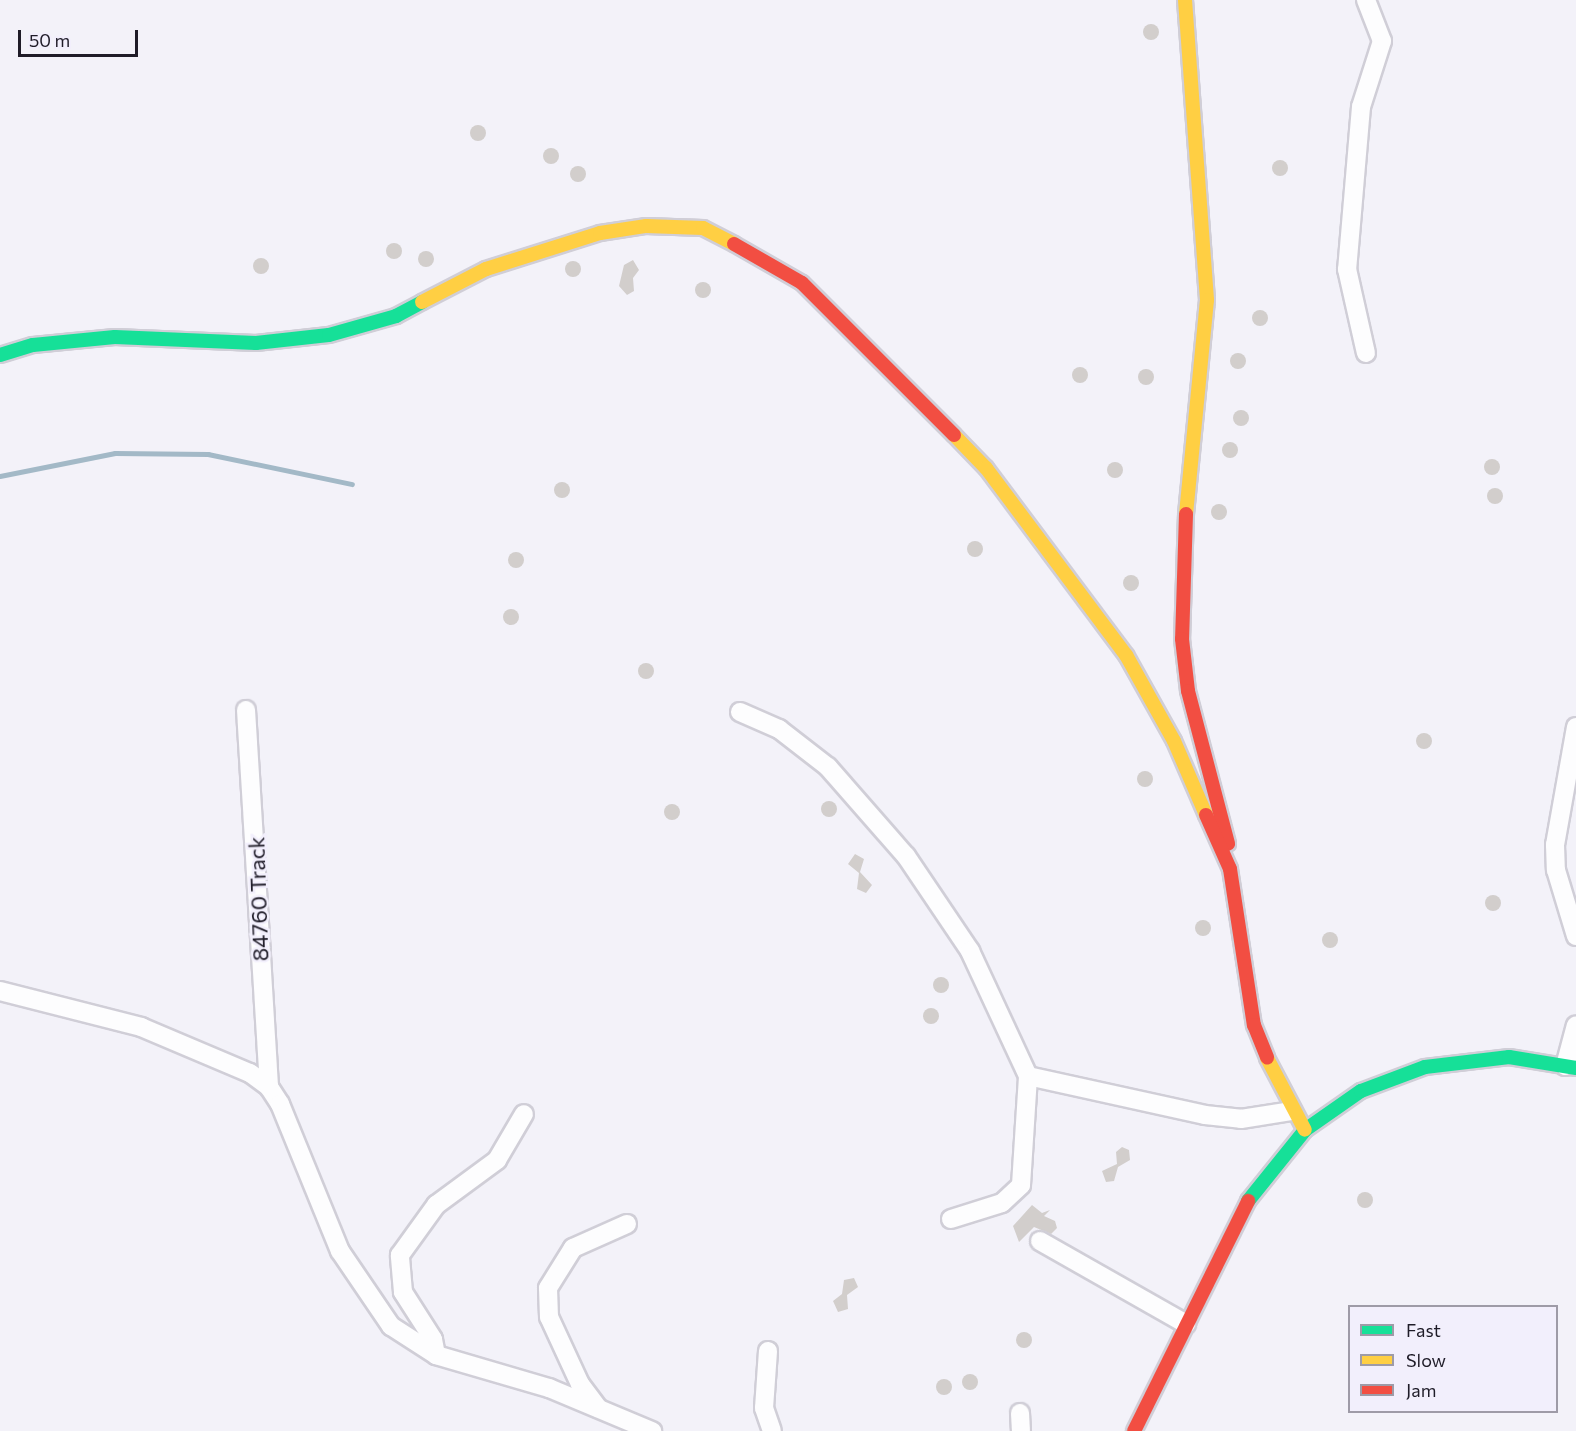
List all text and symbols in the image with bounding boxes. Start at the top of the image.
scale bar [21,18,141,56]
text: 50 m [29,29,70,51]
street label: 84760 Track [243,836,273,962]
legend [1348,1305,1558,1413]
text: Fast [1406,1319,1441,1341]
text: Slow [1406,1349,1446,1371]
text: Jam [1406,1379,1436,1401]

